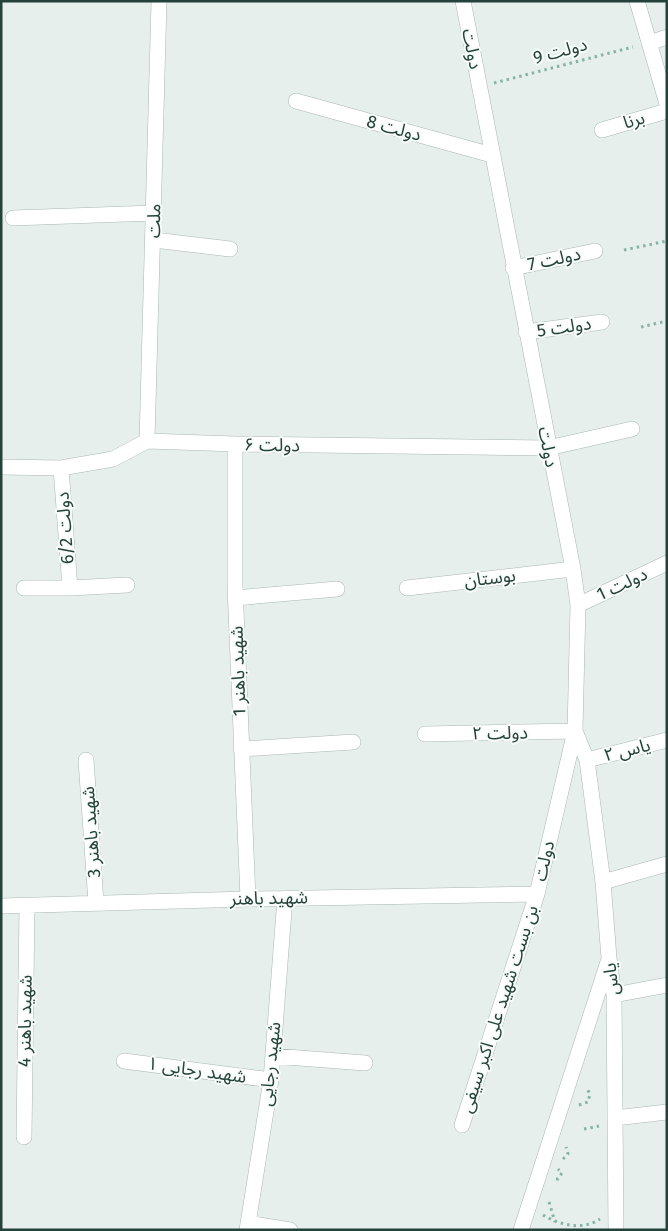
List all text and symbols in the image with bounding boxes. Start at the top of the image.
street label: دولت [457,27,487,71]
street label: دولت 9 [530,33,590,69]
street label: برنا [621,106,647,134]
street label: دولت 8 [364,110,424,146]
street label: ملت [143,204,165,238]
street label: دولت 7 [525,243,583,275]
street label: دولت 5 [535,312,593,342]
street label: دولت [533,425,563,469]
street label: دولت ۶ [244,434,300,456]
street label: دولت 6/2 [51,491,79,565]
street label: دولت 1 [593,563,651,605]
street label: بوستان [463,564,517,592]
street label: شهید باهنر 1 [225,625,251,717]
street label: دولت ۲ [472,722,528,744]
street label: یاس ۲ [601,734,653,766]
street label: شهید باهنر 3 [77,785,105,879]
street label: دولت [529,839,559,883]
street label: شهید باهنر [229,886,308,910]
street label: بن بست شهید علی اکبر سیفی [455,902,543,1116]
street label: یاس [598,962,624,996]
street label: شهید باهنر 4 [13,975,37,1067]
street label: شهید رجایی [255,1021,285,1107]
street label: شهید رجایی ۱ [146,1052,248,1088]

